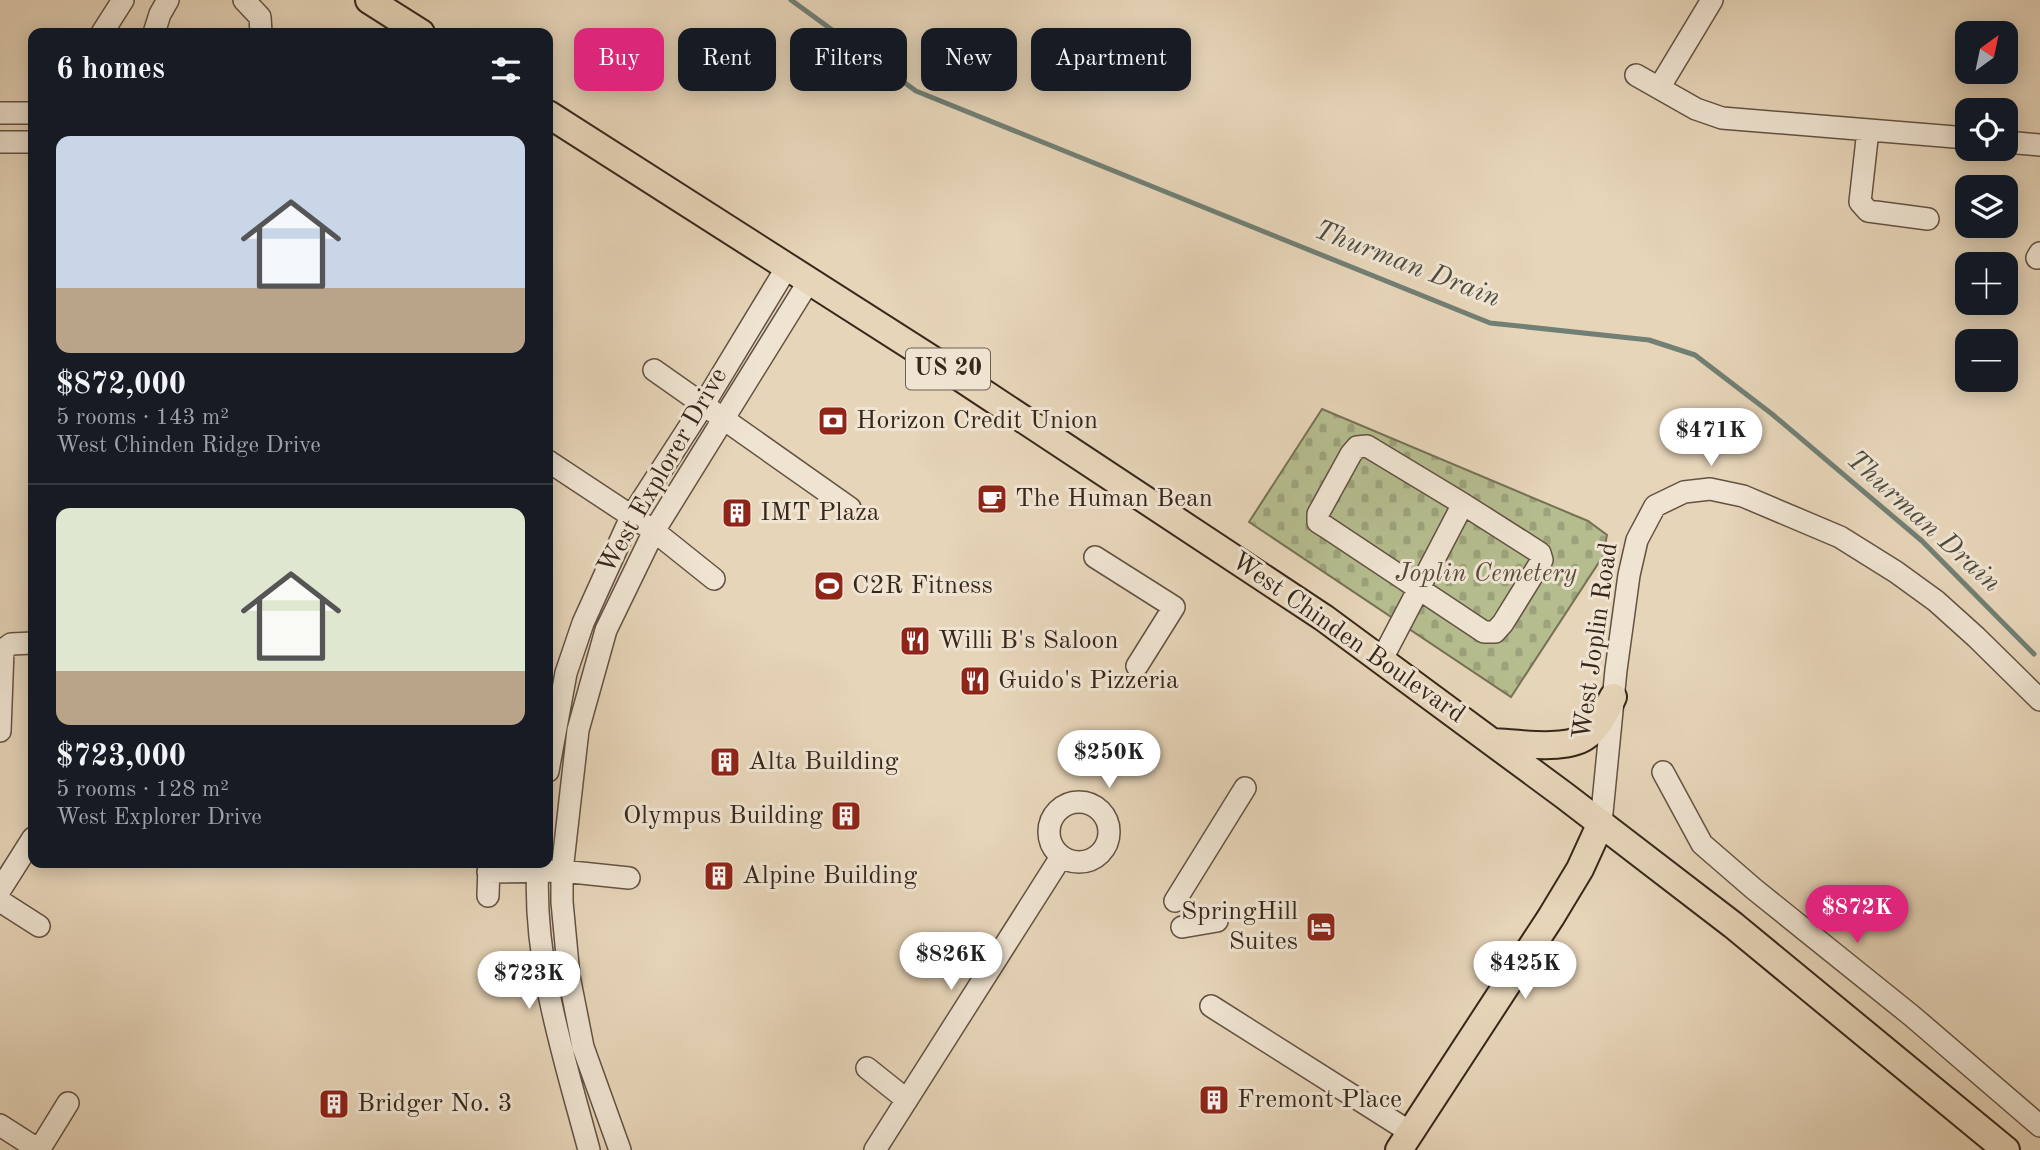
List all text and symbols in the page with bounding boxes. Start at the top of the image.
north arrow [1955,21,2018,84]
map controls [1955,21,2018,392]
chip: Buy [574,28,664,91]
chip: Rent [678,28,776,91]
chip: Filters [790,28,907,91]
chip: New [921,28,1017,91]
chip: Apartment [1031,28,1191,91]
icon: filters [487,51,525,89]
text: 6 homes [56,55,165,85]
button: locate [1955,98,2018,161]
button: layers [1955,175,2018,238]
icon: home [228,181,354,307]
water label: Thurman Drain [1310,217,1504,313]
button: + [1955,252,2018,315]
button: − [1955,329,2018,392]
road number: US 20 [906,348,990,390]
street label: West Explorer Drive [594,364,732,578]
text: $872,000 [56,370,186,400]
bank icon: Horizon Credit Union [816,404,850,438]
text: 5 rooms · 143 m² [56,406,229,429]
place label: Horizon Credit Union [856,408,1098,434]
pin: $471K [1662,408,1760,468]
text: $471K [1675,419,1747,442]
text: West Chinden Ridge Drive [56,434,321,457]
water label: Thurman Drain [1841,446,2005,598]
cafe icon: The Human Bean [975,482,1009,516]
place label: The Human Bean [1015,486,1213,512]
building icon: IMT Plaza [720,496,754,530]
place label: IMT Plaza [760,500,880,526]
street label: West Joplin Road [1569,541,1623,741]
street label: West Chinden Boulevard [1227,548,1469,728]
icon: home [228,553,354,679]
park label: Joplin Cemetery [1395,561,1578,587]
sports icon: C2R Fitness [812,569,846,603]
place label: C2R Fitness [852,573,993,599]
restaurant icon: Willi B's Saloon [898,624,932,658]
place label: Willi B's Saloon [938,628,1119,654]
restaurant icon: Guido's Pizzeria [958,664,992,698]
place label: Guido's Pizzeria [998,668,1179,694]
pin: $250K [1060,730,1158,790]
text: $250K [1073,741,1145,764]
text: $723,000 [56,742,186,772]
building icon: Alta Building [708,745,742,779]
place label: Alta Building [748,749,899,775]
text: 5 rooms · 128 m² [56,778,229,801]
building icon: Olympus Building [829,799,863,833]
place label: Olympus Building [623,803,823,829]
text: West Explorer Drive [56,806,262,829]
building icon: Alpine Building [702,859,736,893]
place label: Alpine Building [742,863,917,889]
pin: $872K [1808,886,1906,945]
text: $872K [1821,896,1893,919]
place label: SpringHill Suites [1181,899,1298,955]
hotel icon: SpringHill Suites [1304,910,1338,944]
pin: $826K [902,932,1000,992]
pin: $425K [1476,942,1574,1001]
text: $826K [915,943,987,966]
pin: $723K [480,951,578,1011]
text: $425K [1489,952,1561,975]
text: $723K [493,962,565,985]
building icon: Fremont Place [1197,1083,1231,1117]
building icon: Bridger No. 3 [317,1087,351,1121]
place label: Fremont Place [1237,1087,1402,1113]
place label: Bridger No. 3 [357,1091,513,1117]

